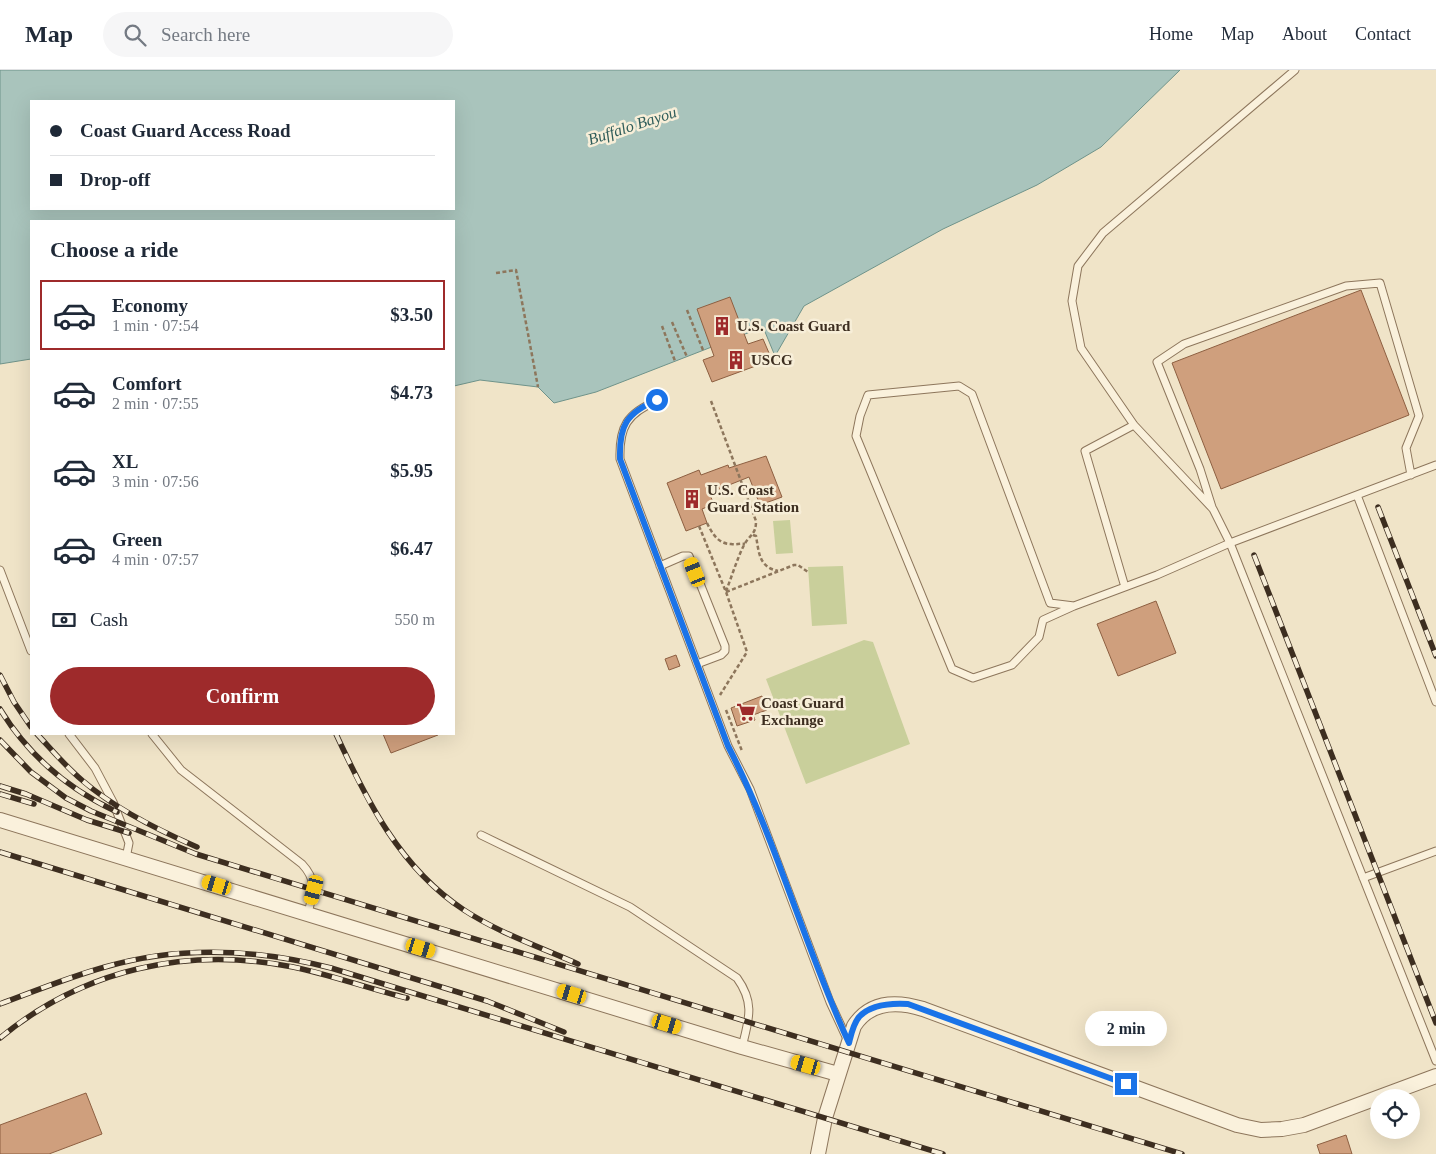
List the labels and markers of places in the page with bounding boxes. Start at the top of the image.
building icon: U.S. Coast Guard [711,315,733,337]
place label: U.S. Coast Guard [737,318,851,334]
building icon: USCG [725,349,747,371]
place label: USCG [751,352,793,368]
place label: U.S. Coast Guard Station [707,482,800,515]
building icon: U.S. Coast Guard Station [681,488,703,510]
place label: Coast Guard Exchange [761,695,845,728]
supermarket icon: Coast Guard Exchange [735,701,757,723]

